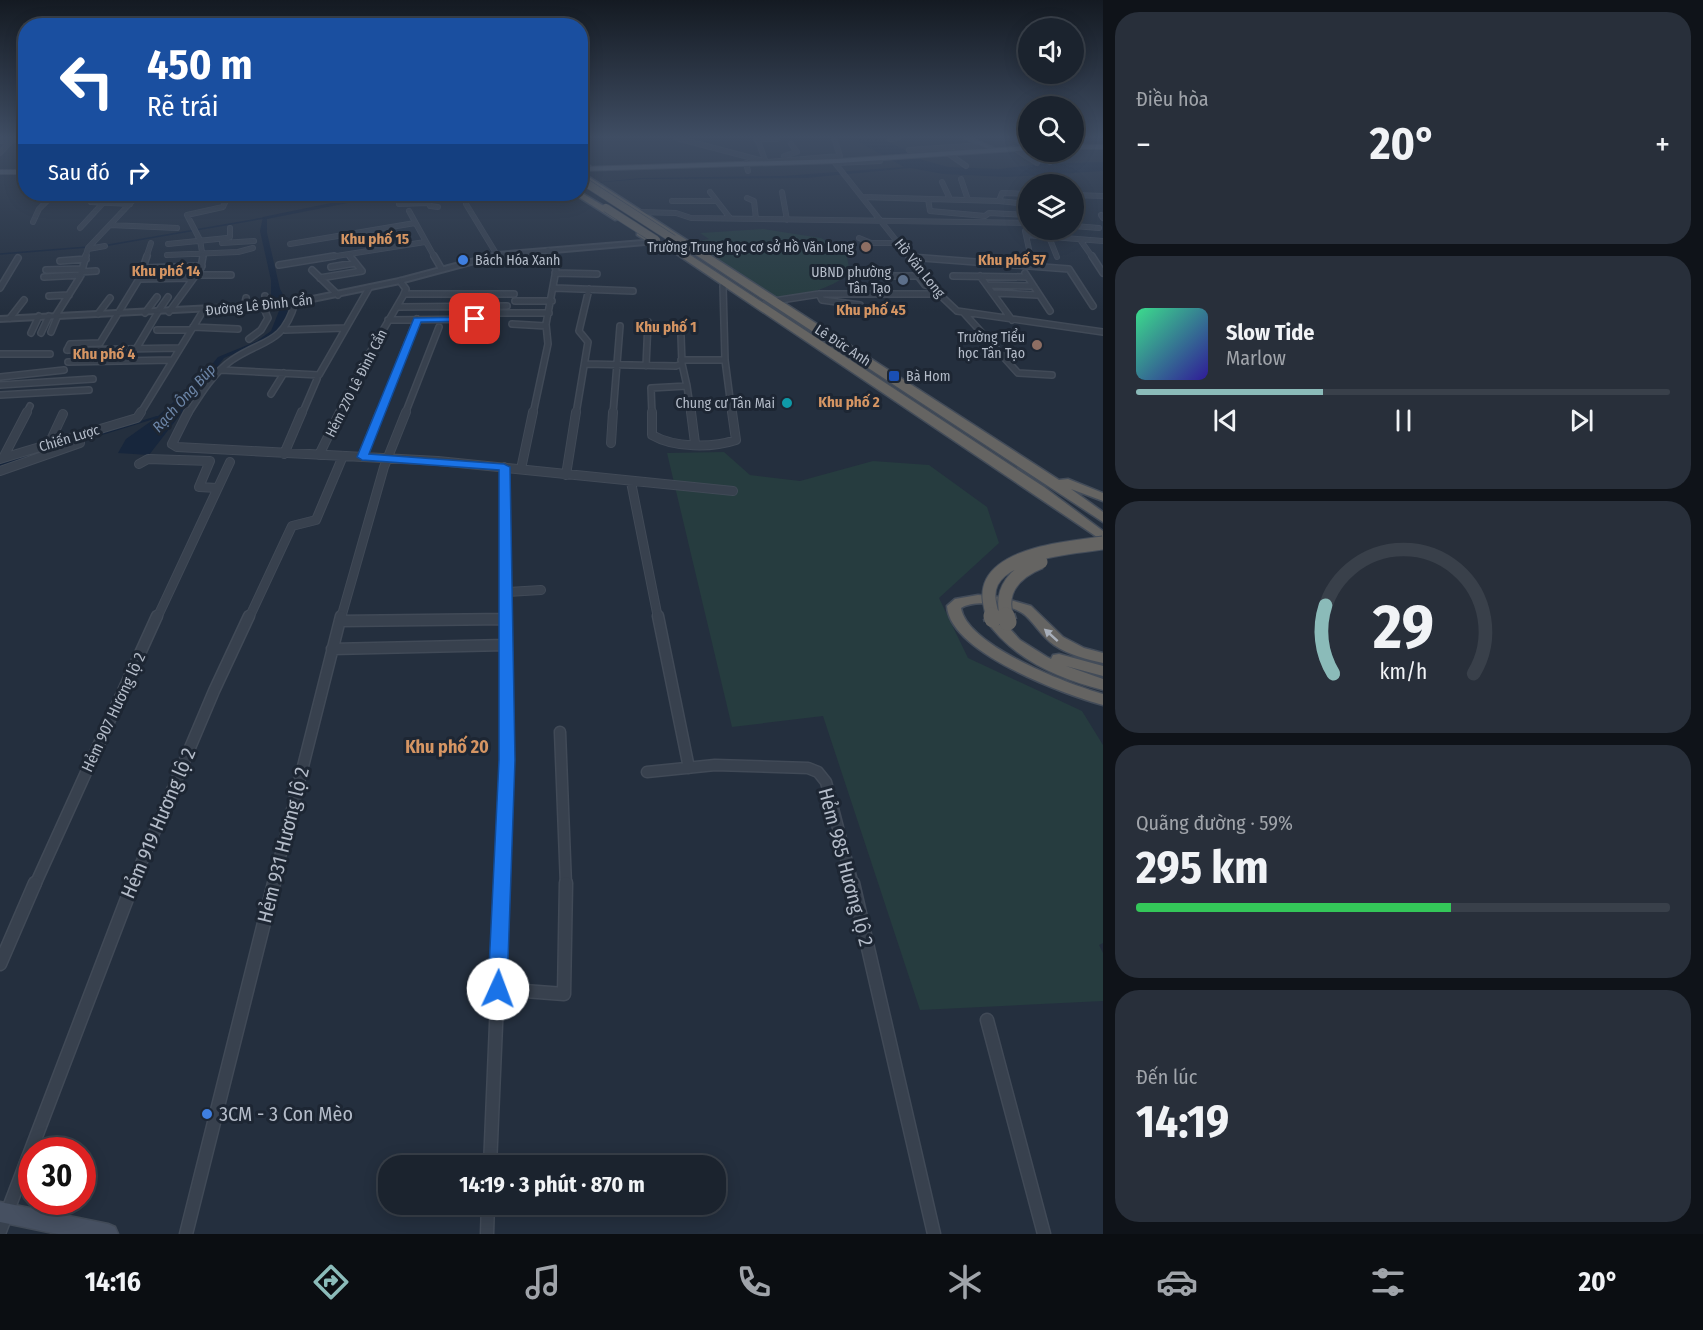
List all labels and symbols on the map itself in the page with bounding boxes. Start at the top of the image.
district label: Khu phố 15 [341,230,409,248]
street label: Hồ Văn Long [891,235,949,301]
place label: Trường Trung học cơ sở Hồ Văn Long [647,238,854,256]
marker: Trường Trung học cơ sở Hồ Văn Long [859,240,873,254]
district label: Khu phố 57 [978,251,1047,269]
place label: Bách Hóa Xanh [475,252,560,269]
marker: Bách Hóa Xanh [456,253,470,267]
district label: Khu phố 14 [132,262,201,280]
place label: UBND phường Tân Tạo [811,264,891,297]
marker: UBND phường Tân Tạo [896,273,910,287]
street label: Đường Lê Đình Cẩn [204,290,314,320]
pin [449,293,500,344]
district label: Khu phố 45 [836,301,906,319]
district label: Khu phố 1 [636,318,696,336]
street label: Lê Đức Anh [812,321,874,370]
street label: Hẻm 270 Lê Đình Cẩn [321,326,391,440]
place label: Trường Tiểu học Tân Tạo [958,328,1025,362]
marker: Trường Tiểu học Tân Tạo [1030,338,1044,352]
district label: Khu phố 4 [73,345,135,363]
water label: Rạch Ông Búp [149,360,219,436]
place label: Bà Hom [906,368,950,385]
marker: Bà Hom [887,369,901,383]
district label: Khu phố 2 [818,393,880,411]
place label: Chung cư Tân Mai [676,395,775,412]
marker: Chung cư Tân Mai [780,396,794,410]
street label: Chiến Lược [37,420,101,456]
one-way arrow [1043,628,1058,642]
street label: Hẻm 907 Hương lộ 2 [77,649,149,775]
district label: Khu phố 20 [405,735,489,758]
street label: Hẻm 919 Hương lộ 2 [115,744,201,902]
street label: Hẻm 931 Hương lộ 2 [252,764,314,925]
street label: Hẻm 985 Hương lộ 2 [813,785,879,949]
position arrow [466,957,530,1021]
place label: 3CM - 3 Con Mèo [219,1102,353,1126]
marker: 3CM - 3 Con Mèo [200,1107,214,1121]
speed limit sign: 30 [18,1137,96,1215]

